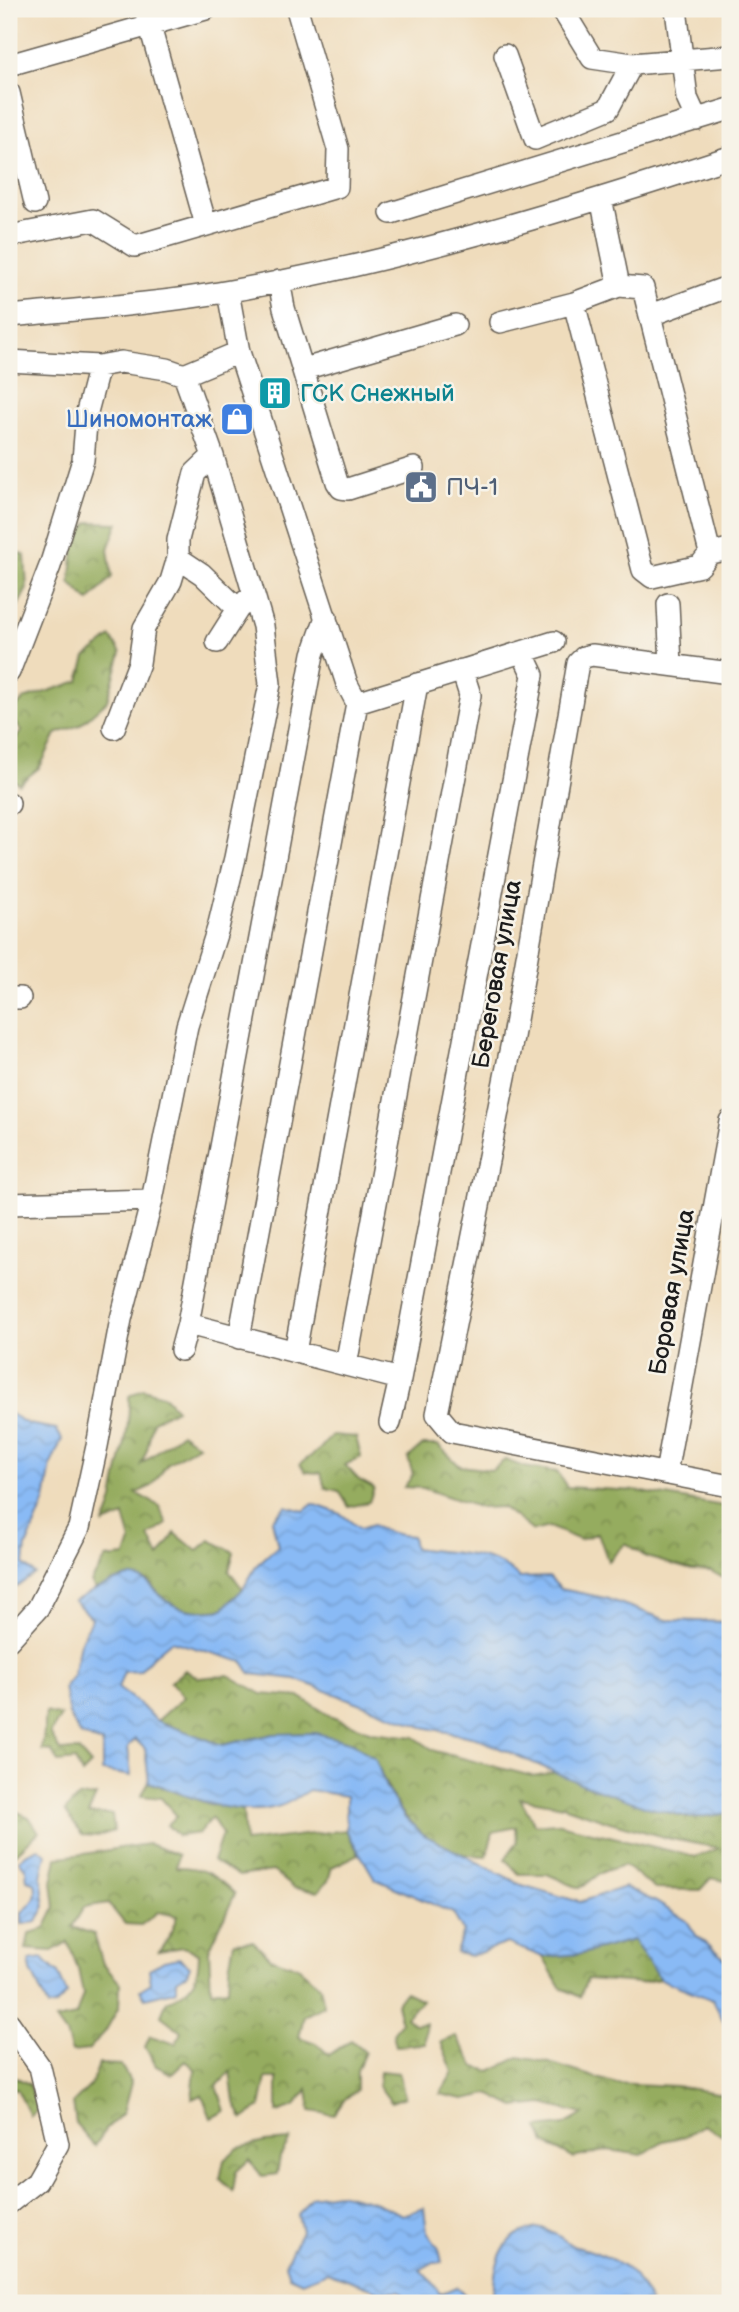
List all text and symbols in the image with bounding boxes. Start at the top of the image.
building icon: ГСК Снежный [256,374,294,412]
place label: ГСК Снежный [300,379,455,408]
shop icon: Шиномонтаж [218,400,256,438]
place label: Шиномонтаж [66,405,212,434]
public building icon: ПЧ-1 [402,468,440,506]
place label: ПЧ-1 [446,473,498,502]
street label: Береговая улица [466,877,528,1071]
street label: Боровая улица [643,1207,701,1377]

